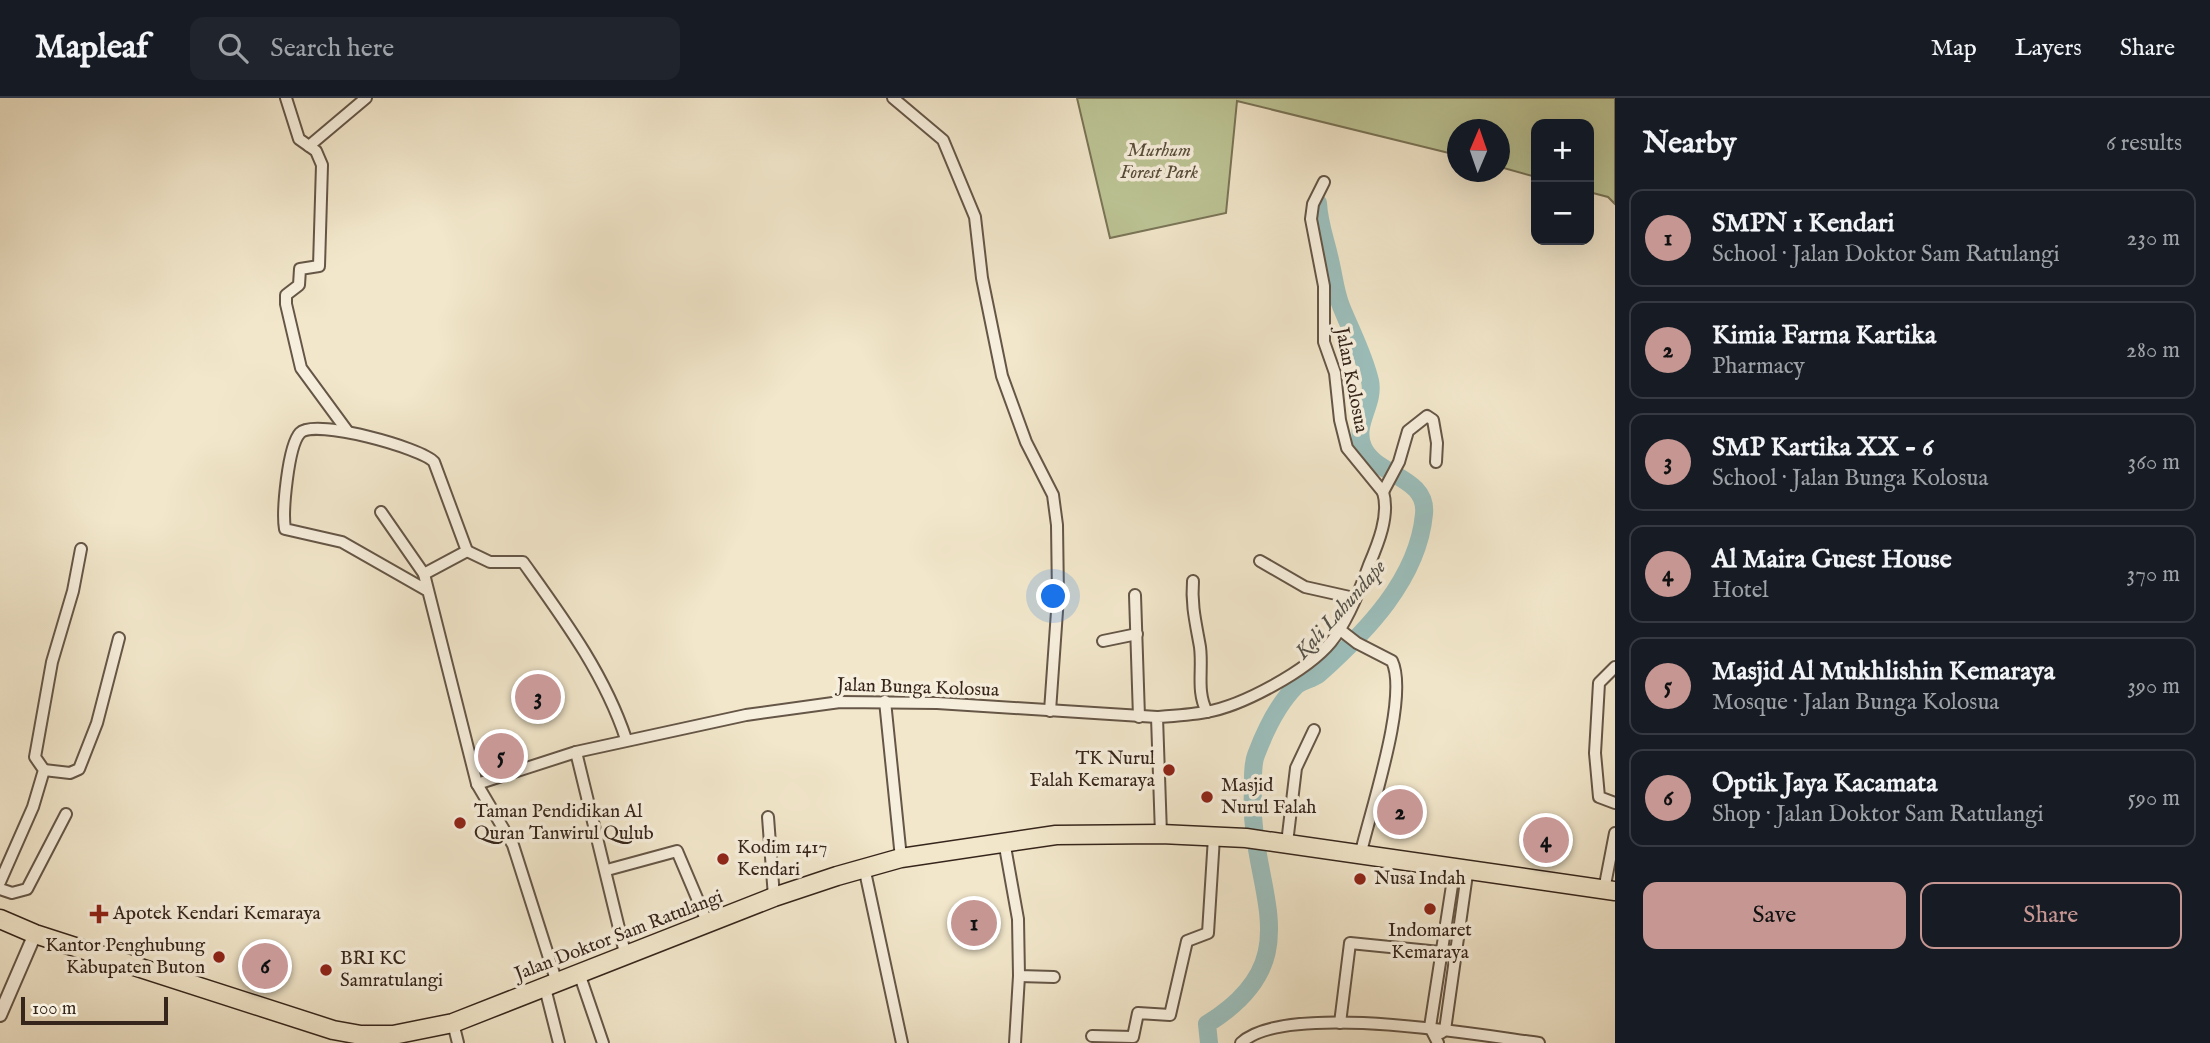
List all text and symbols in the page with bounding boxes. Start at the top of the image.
search box [190,17,680,80]
text: Mapleaf [35,27,148,69]
icon: search [214,29,252,67]
text: Search here [270,32,394,65]
text: Map [1931,33,1977,64]
text: Layers [2015,33,2082,64]
text: Share [2120,33,2175,64]
north arrow [1447,119,1510,182]
map controls [1531,119,1594,245]
button: + [1531,119,1594,182]
text: Nearby [1643,125,1736,163]
text: 6 results [2106,129,2182,158]
park label: Murhum Forest Park [1120,139,1198,185]
button: − [1531,182,1594,245]
text: SMPN 1 Kendari [1712,207,1895,240]
text: 1 [1664,224,1672,253]
text: 230 m [2127,224,2180,253]
text: School · Jalan Doktor Sam Ratulangi [1712,240,2060,269]
text: Kimia Farma Kartika [1712,319,1936,352]
street label: Jalan Kolosua [1329,323,1373,436]
text: 2 [1663,336,1673,365]
text: 280 m [2126,336,2180,365]
text: Pharmacy [1712,352,1805,381]
text: SMP Kartika XX - 6 [1712,431,1933,464]
text: 3 [1664,448,1672,477]
text: 360 m [2128,448,2180,477]
text: School · Jalan Bunga Kolosua [1712,464,1988,493]
text: Al Maira Guest House [1712,543,1952,576]
water label: Kali Lahundape [1289,555,1393,666]
text: 4 [1662,560,1674,589]
text: 370 m [2127,560,2180,589]
text: Hotel [1712,576,1769,605]
your location [1036,579,1070,613]
text: Masjid Al Mukhlishin Kemaraya [1712,655,2055,688]
pin: 3 [515,671,561,723]
text: 5 [1664,672,1672,701]
text: 390 m [2127,672,2180,701]
street label: Jalan Bunga Kolosua [834,673,1000,703]
text: Mosque · Jalan Bunga Kolosua [1712,688,1999,717]
pin: 5 [478,730,524,782]
place label: TK Nurul Falah Kemaraya [1030,747,1156,793]
marker: TK Nurul Falah Kemaraya [1161,762,1177,778]
text: Optik Jaya Kacamata [1712,767,1937,800]
place label: Masjid Nurul Falah [1221,774,1316,820]
text: 6 [1663,784,1673,813]
text: 590 m [2128,784,2180,813]
pin: 2 [1377,786,1423,838]
marker: Masjid Nurul Falah [1199,789,1215,805]
place label: Taman Pendidikan Al Quran Tanwirul Qulub [474,800,654,846]
text: Shop · Jalan Doktor Sam Ratulangi [1712,800,2044,829]
pin: 4 [1523,814,1569,866]
marker: Taman Pendidikan Al Quran Tanwirul Qulub [452,815,468,831]
place label: Kodim 1417 Kendari [737,836,827,882]
marker: Kodim 1417 Kendari [715,851,731,867]
place label: Nusa Indah [1374,867,1466,891]
marker: Nusa Indah [1352,871,1368,887]
button: Save [1643,882,1906,949]
button: Share [1920,882,2182,949]
street label: Jalan Doktor Sam Ratulangi [510,885,727,988]
pin: 1 [951,897,997,949]
marker: Indomaret Kemaraya [1422,901,1438,917]
place label: Apotek Kendari Kemaraya [112,902,322,926]
marker: Apotek Kendari Kemaraya [91,906,107,922]
place label: Indomaret Kemaraya [1388,919,1472,965]
place label: Kantor Penghubung Kabupaten Buton [45,934,206,980]
pin: 6 [242,940,288,992]
place label: BRI KC Samratulangi [340,947,443,993]
marker: Kantor Penghubung Kabupaten Buton [211,949,227,965]
marker: BRI KC Samratulangi [318,962,334,978]
scale bar [21,994,168,1026]
text: 100 m [32,997,76,1021]

